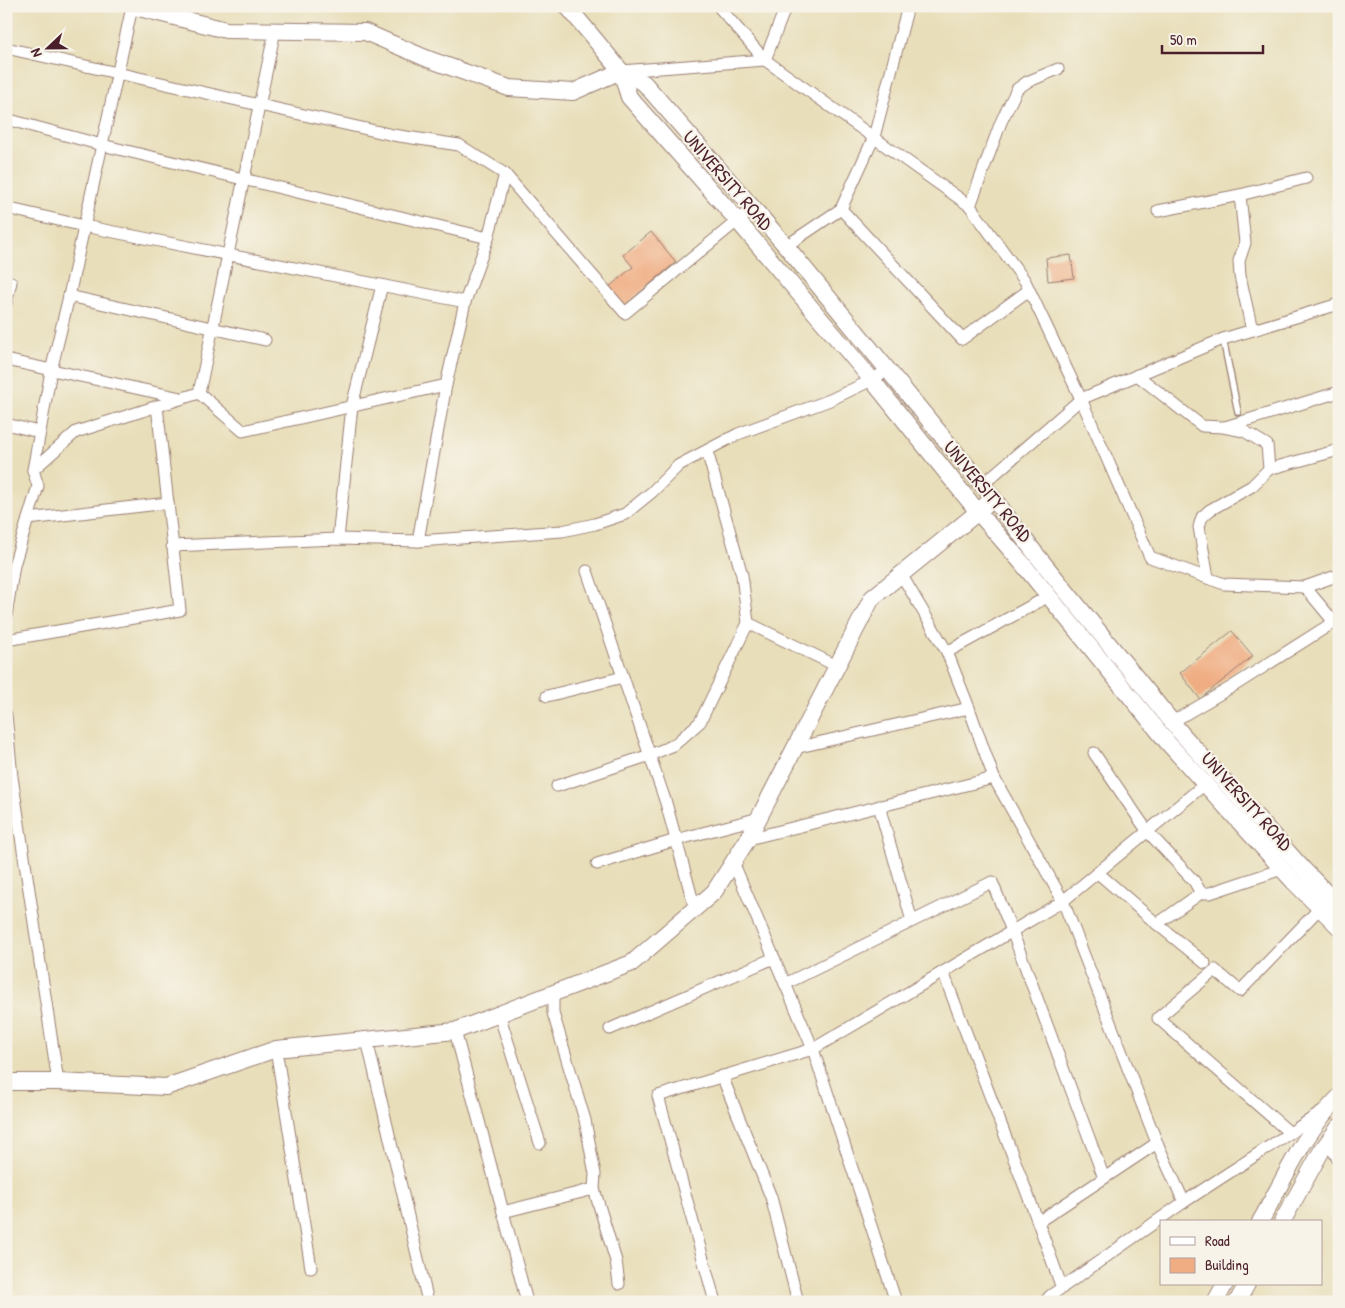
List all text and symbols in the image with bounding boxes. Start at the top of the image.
north arrow [22,22,72,72]
scale bar [1162,22,1264,54]
text: 50 m [1170,29,1197,50]
text: N [25,46,46,60]
street label: UNIVERSITY ROAD [677,124,779,236]
street label: UNIVERSITY ROAD [938,435,1038,547]
street label: UNIVERSITY ROAD [1195,746,1299,856]
legend [1160,1220,1322,1286]
text: Road [1205,1230,1230,1251]
text: Building [1205,1254,1249,1275]

